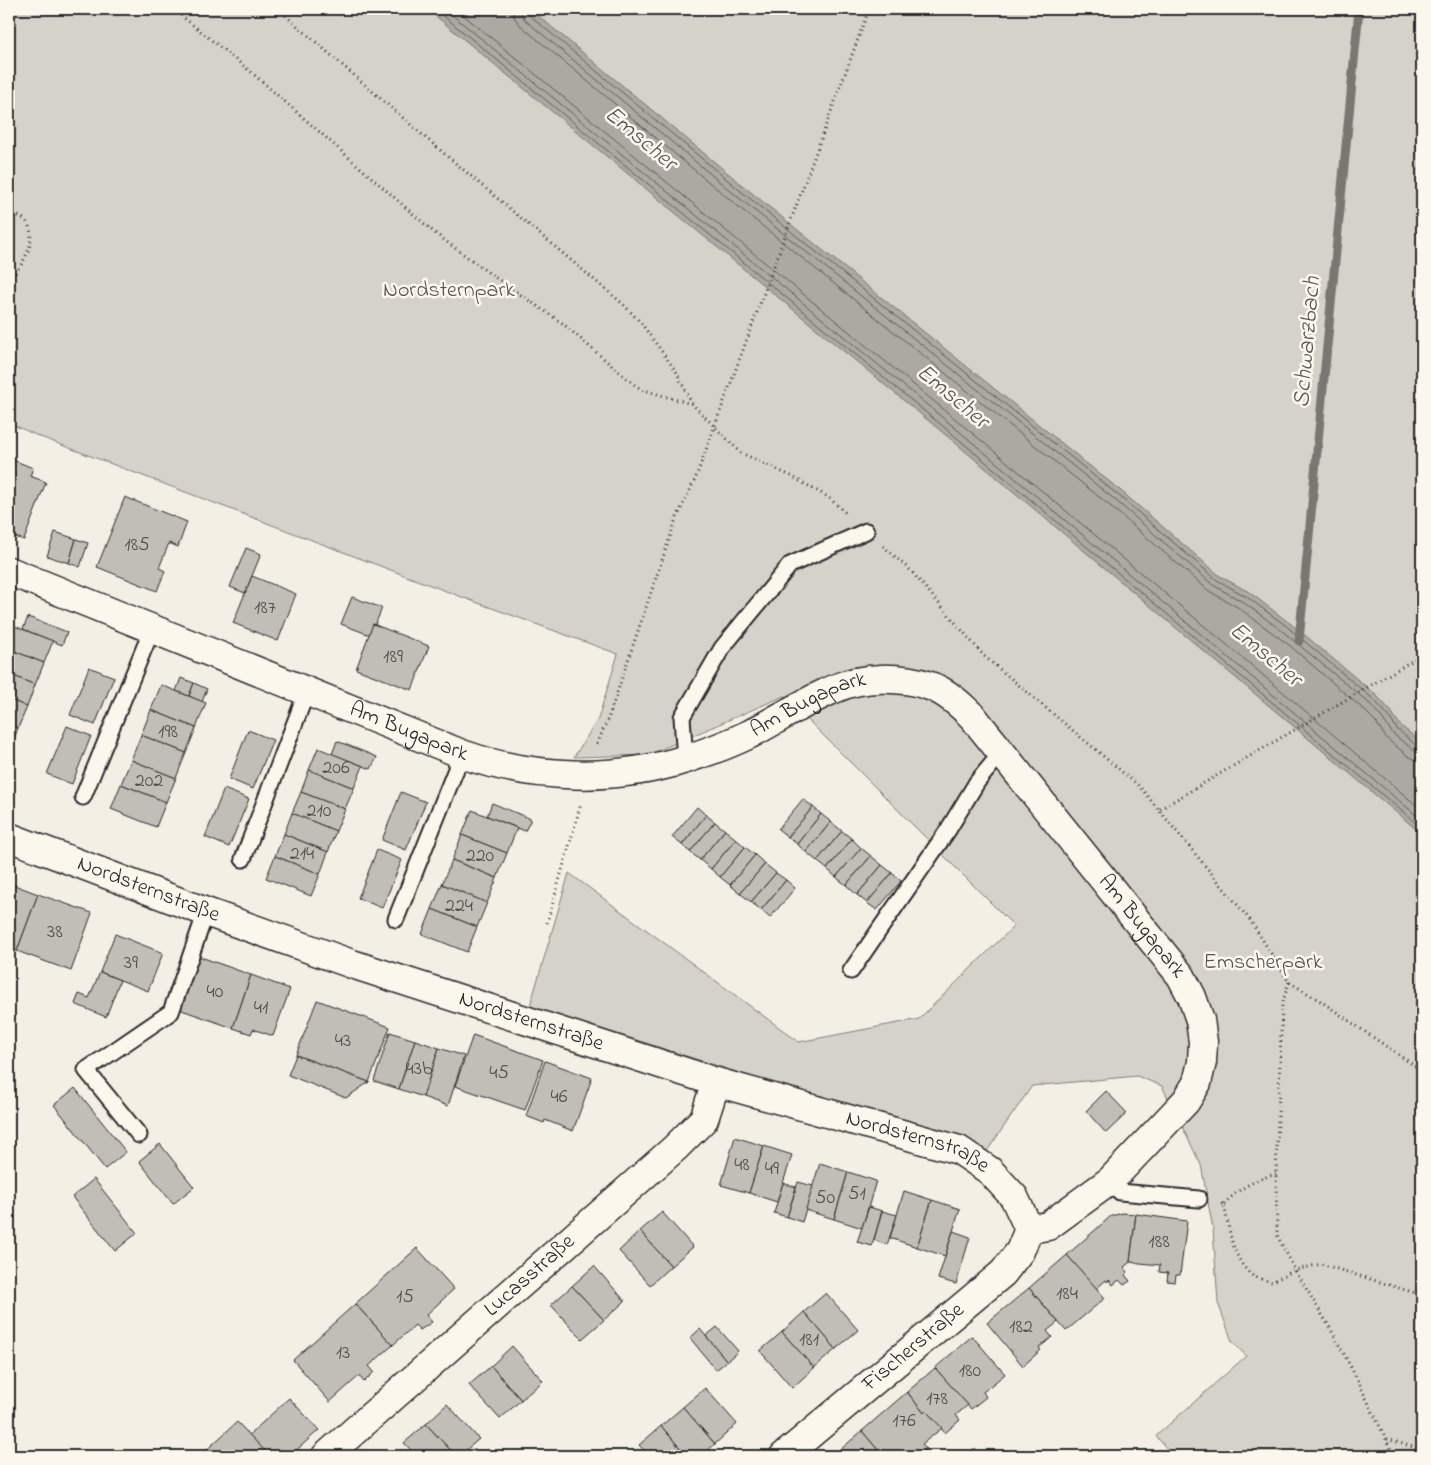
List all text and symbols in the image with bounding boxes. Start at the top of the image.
water label: Emscher [596,98,686,182]
water label: Schwarzbach [1285,274,1331,409]
park label: Nordsternpark [383,275,515,307]
water label: Emscher [908,356,998,440]
house number: 185 [124,531,150,560]
house number: 187 [254,594,276,623]
water label: Emscher [1221,614,1311,698]
house number: 189 [383,643,403,672]
street label: Am Bugapark [745,664,869,747]
street label: Am Bugapark [344,694,473,771]
house number: 198 [158,718,178,747]
house number: 206 [322,754,350,783]
house number: 202 [135,767,163,796]
house number: 210 [307,797,332,826]
house number: 214 [290,840,314,869]
house number: 220 [466,842,495,871]
street label: Nordsternstraße [72,848,224,932]
street label: Am Bugapark [1090,868,1193,986]
house number: 224 [445,892,473,921]
house number: 38 [47,918,63,947]
park label: Emscherpark [1204,947,1323,979]
house number: 39 [124,949,138,978]
house number: 40 [207,978,224,1007]
street label: Nordsternstraße [455,984,608,1060]
house number: 41 [254,994,268,1023]
house number: 43 [335,1027,351,1056]
house number: 43b [405,1055,433,1084]
house number: 45 [489,1059,509,1088]
house number: 46 [550,1083,568,1112]
street label: Nordsternstraße [842,1103,996,1182]
house number: 48 [734,1151,750,1180]
house number: 49 [765,1155,779,1184]
house number: 51 [848,1180,866,1209]
house number: 50 [815,1184,835,1213]
street label: Lucasstraße [477,1227,583,1325]
house number: 188 [1148,1228,1170,1257]
house number: 184 [1056,1280,1078,1309]
house number: 15 [396,1283,414,1312]
street label: Fischerstraße [855,1295,972,1401]
house number: 182 [1009,1313,1033,1342]
house number: 181 [799,1326,819,1355]
house number: 13 [336,1339,350,1368]
house number: 180 [959,1357,982,1386]
house number: 178 [926,1385,948,1414]
house number: 176 [892,1407,916,1436]

